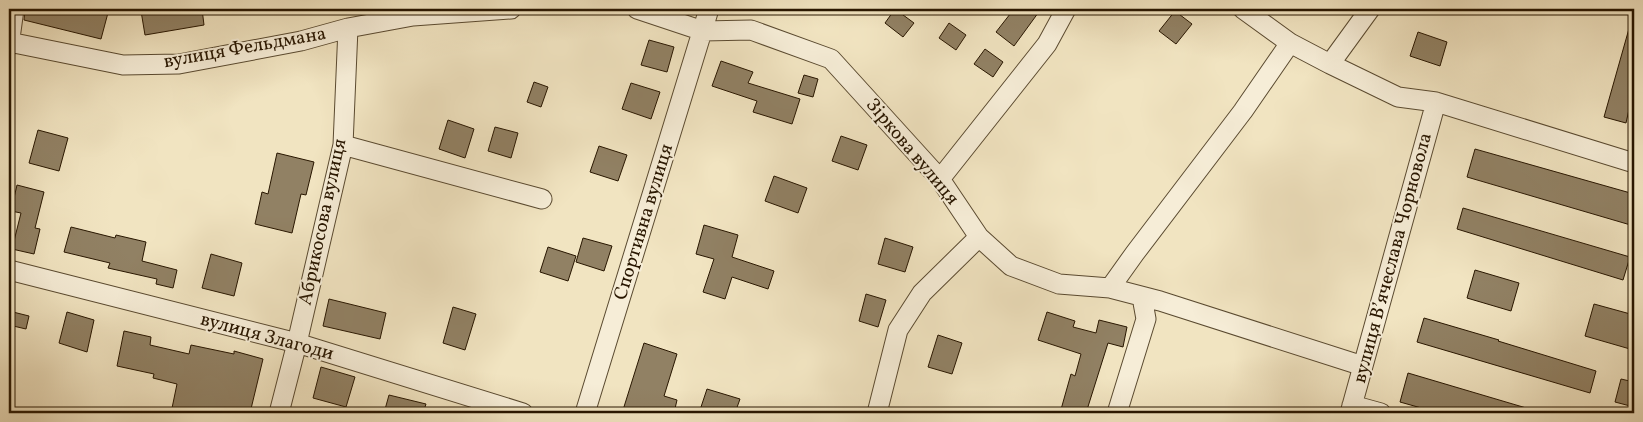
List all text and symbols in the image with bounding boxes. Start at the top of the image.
street label: вулиця Фельдмана [162,21,328,75]
street label: Зіркова вулиця [859,93,965,211]
street label: вулиця Вʼячеслава Чорновола [1347,130,1439,386]
street label: Абрикосова вулиця [293,136,353,308]
street label: Спортивна вулиця [608,141,680,303]
street label: вулиця Злагоди [197,307,337,367]

